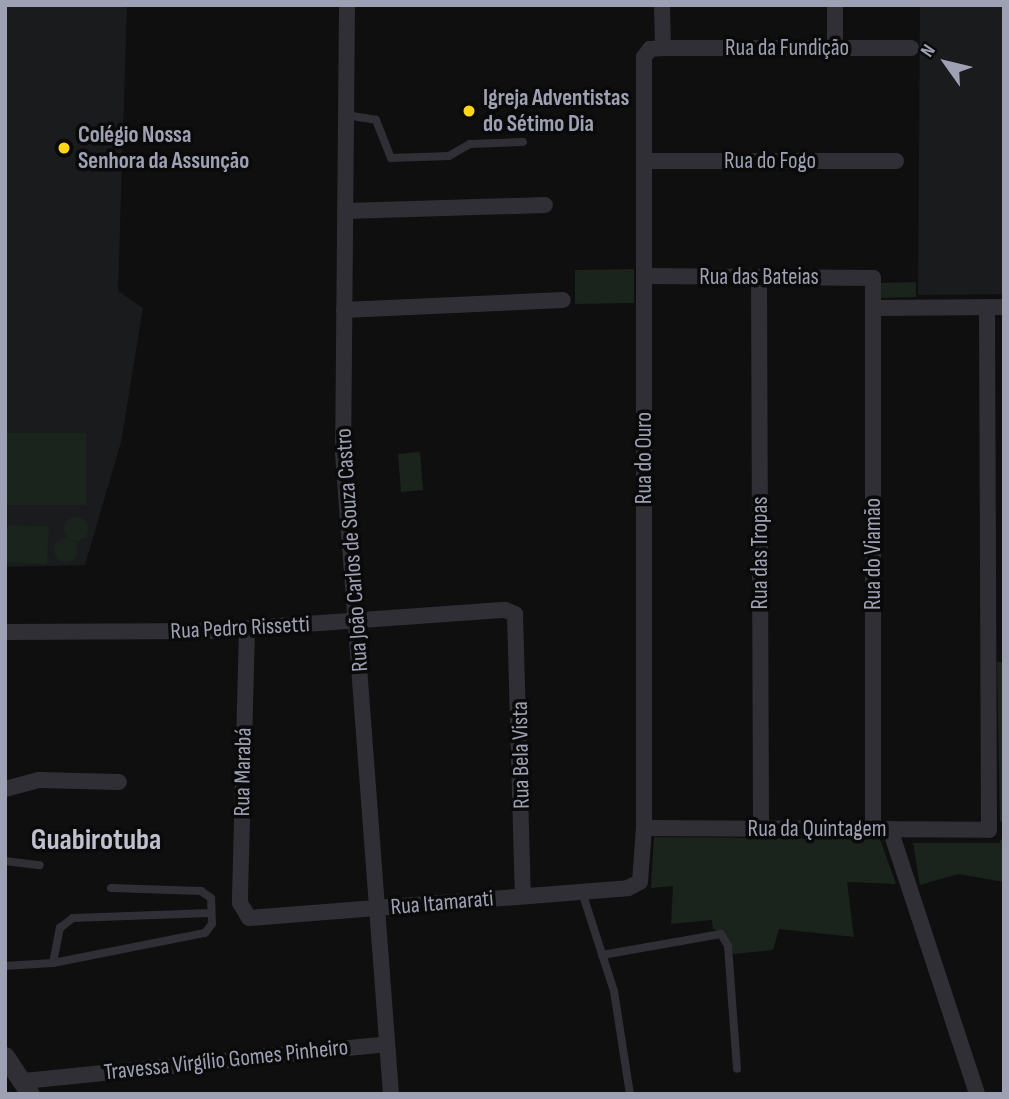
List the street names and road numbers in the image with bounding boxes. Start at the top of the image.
street label: Rua da Fundição [725,34,849,62]
street label: Rua do Fogo [724,147,816,175]
street label: Rua das Bateias [699,263,819,291]
street label: Rua do Ouro [630,412,658,504]
street label: Rua João Carlos de Souza Castro [330,427,374,673]
street label: Rua das Tropas [746,496,774,610]
street label: Rua do Viamão [859,498,887,610]
street label: Rua Pedro Rissetti [170,611,310,645]
street label: Rua Bela Vista [506,701,536,809]
street label: Rua Marabá [228,727,258,817]
street label: Rua da Quintagem [748,815,886,843]
street label: Rua Itamarati [389,885,495,921]
street label: Travessa Virgílio Gomes Pinheiro [102,1033,350,1087]

